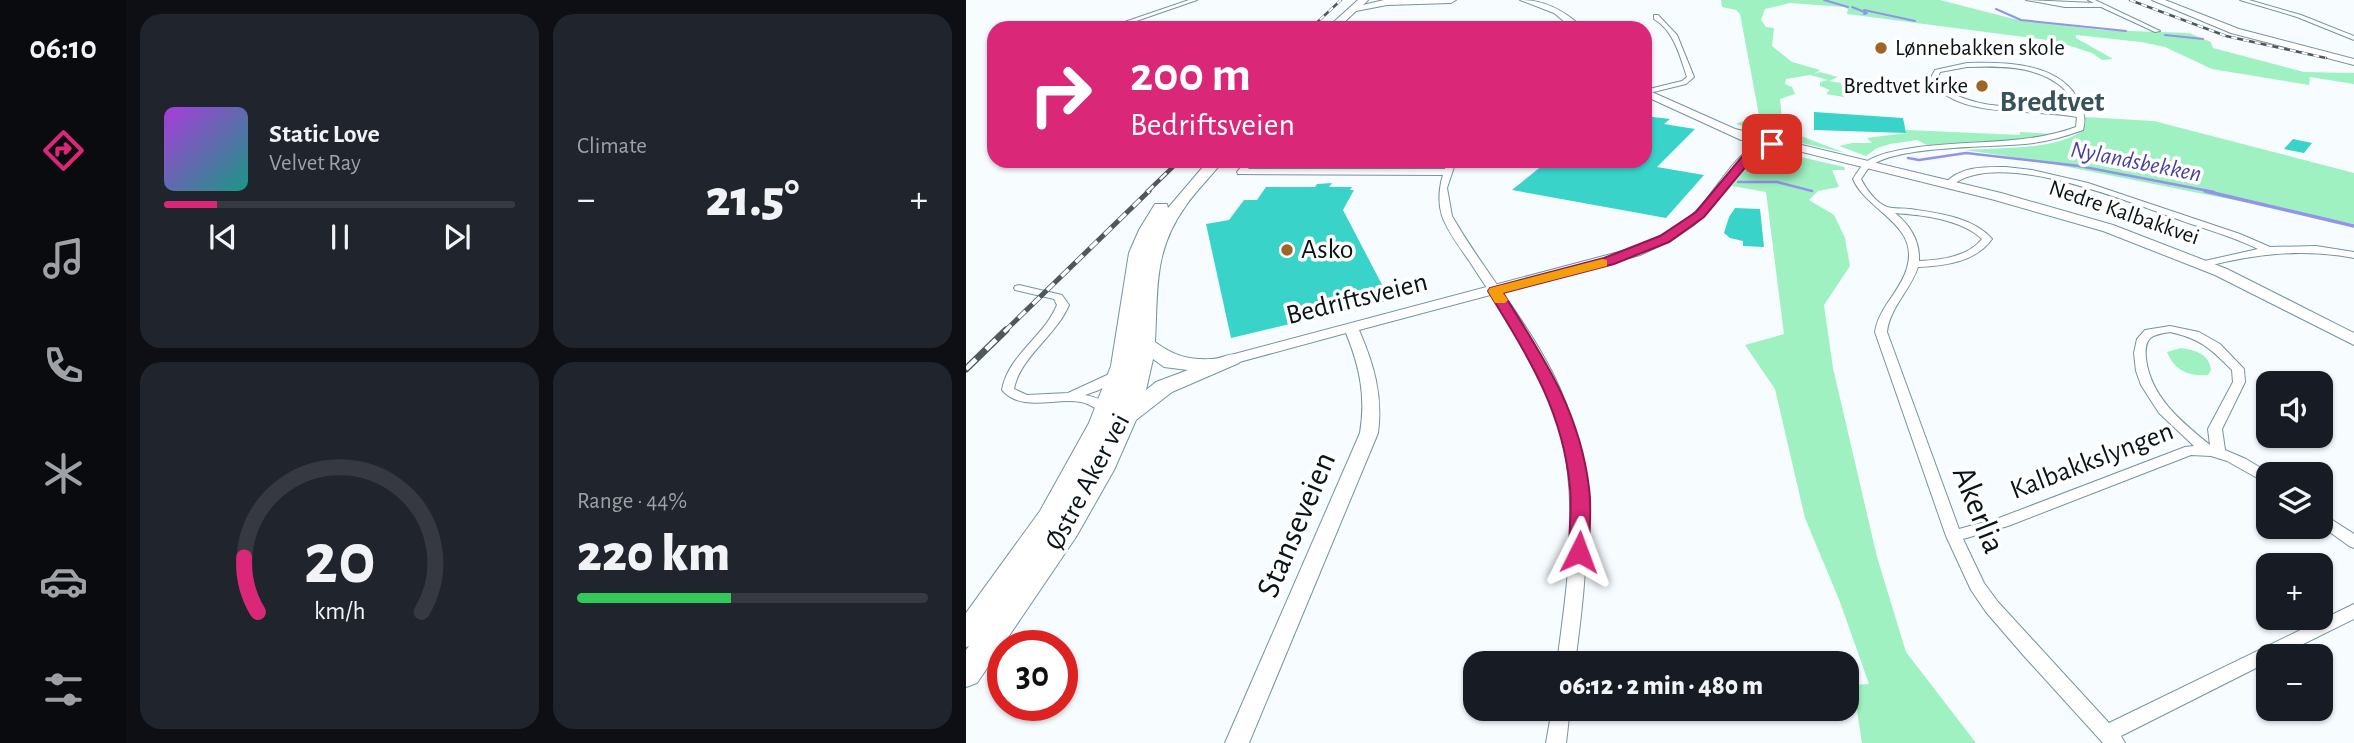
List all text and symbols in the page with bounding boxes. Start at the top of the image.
text: 06:10 [29,32,97,64]
place label: Lønnebakken skole [1895,37,2065,60]
marker: Lønnebakken skole [1873,40,1889,56]
icon: right [1015,49,1106,140]
text: 200 m [1130,51,1251,100]
place label: Bredtvet kirke [1843,75,1968,98]
marker: Bredtvet kirke [1974,78,1990,94]
district label: Bredtvet [2000,87,2105,117]
text: Bedriftsveien [1130,109,1295,141]
pin [1742,114,1802,174]
text: Static Love [269,121,380,147]
icon: arrive [1753,125,1791,163]
icon: directions [39,126,88,175]
text: Climate [577,135,647,158]
water label: Nylandsbekken [2069,138,2203,186]
text: Velvet Ray [269,152,361,175]
text: 21.5° [706,173,799,225]
street label: Nedre Kalbakkvei [2046,177,2202,249]
text: − [577,181,595,219]
text: + [910,181,928,219]
icon: previous [204,218,242,256]
icon: pause [321,218,359,256]
icon: next [438,218,476,256]
icon: music [39,234,88,283]
place label: Asko [1301,236,1354,264]
marker: Asko [1279,242,1295,258]
street label: Bedriftsveien [1284,268,1430,330]
icon: phone [39,341,88,390]
map controls [2256,371,2333,721]
button: sound [2256,371,2333,448]
street label: Østre Aker vei [1040,409,1136,555]
street label: Kalbakkslyngen [2007,417,2177,505]
street label: Stanseveien [1252,447,1342,603]
icon: climate [39,449,88,498]
street label: Akerlia [1946,462,2010,558]
button: layers [2256,462,2333,539]
text: Range · 44% [577,490,687,513]
position arrow [1542,515,1616,589]
text: 20 [303,524,376,597]
text: 220 km [577,528,730,580]
button: + [2256,553,2333,630]
icon: car [39,557,88,606]
text: km/h [314,598,365,623]
speed limit sign: 30 [987,630,1078,721]
button: − [2256,644,2333,721]
icon: filters [39,665,88,714]
text: 06:12 · 2 min · 480 m [1559,673,1763,699]

